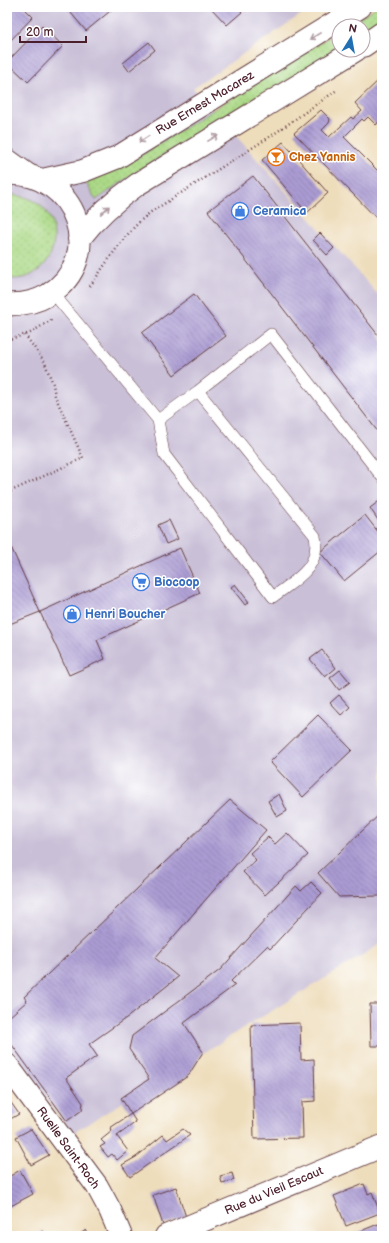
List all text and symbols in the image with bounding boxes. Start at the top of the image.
scale bar [20,18,86,44]
north arrow [331,18,371,58]
text: N [348,22,358,36]
text: 20 m [26,25,53,40]
one-way arrow [309,32,321,40]
street label: Rue Ernest Macarez [153,68,257,138]
one-way arrow [207,134,218,142]
one-way arrow [138,136,150,144]
bar icon: Chez Yannis [266,147,286,167]
place label: Chez Yannis [289,150,356,165]
shop icon: Ceramica [230,201,250,221]
place label: Ceramica [253,204,307,219]
one-way arrow [100,205,110,214]
supermarket icon: Biocoop [131,572,151,592]
place label: Biocoop [154,575,199,590]
shop icon: Henri Boucher [62,604,82,624]
place label: Henri Boucher [85,607,165,622]
street label: Ruelle Saint-Roch [33,1104,103,1192]
street label: Rue du Vieil Escaut [223,1163,326,1219]

